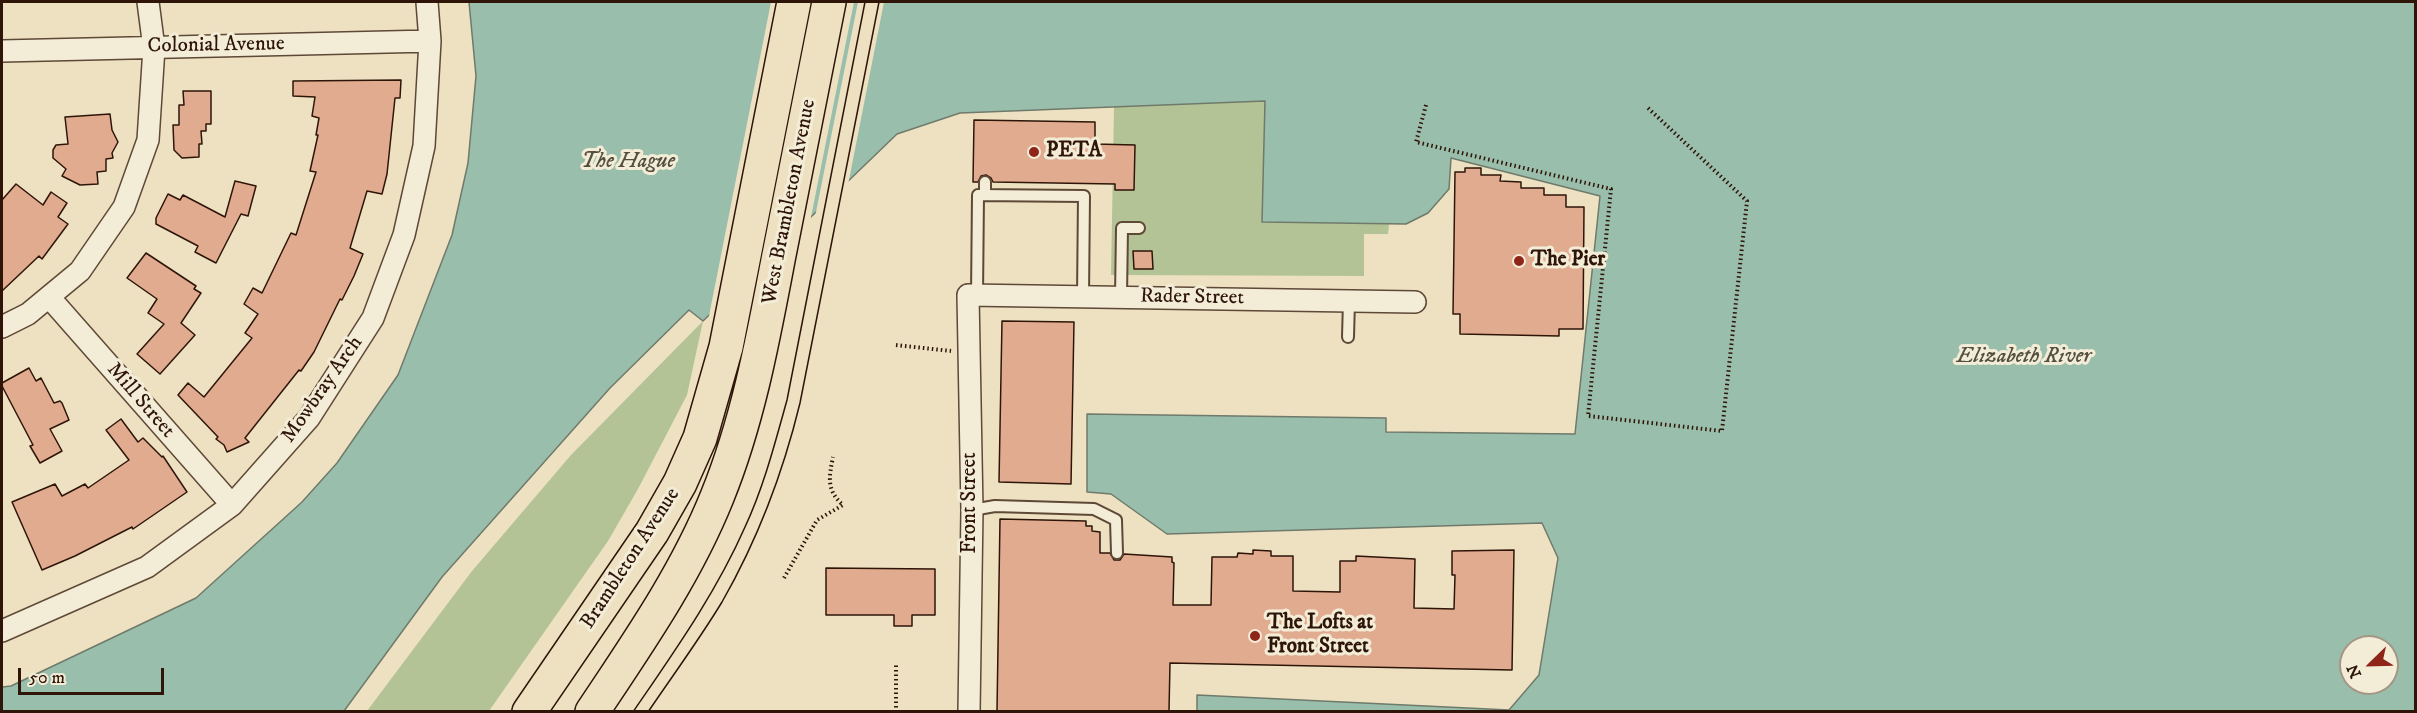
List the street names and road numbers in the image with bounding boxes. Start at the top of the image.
street label: Colonial Avenue [147,32,285,60]
street label: West Brambleton Avenue [758,97,822,307]
street label: Rader Street [1140,284,1244,312]
street label: Mowbray Arch [277,332,369,448]
street label: Mill Street [101,358,179,444]
street label: Front Street [958,452,984,554]
street label: Brambleton Avenue [576,484,686,634]

